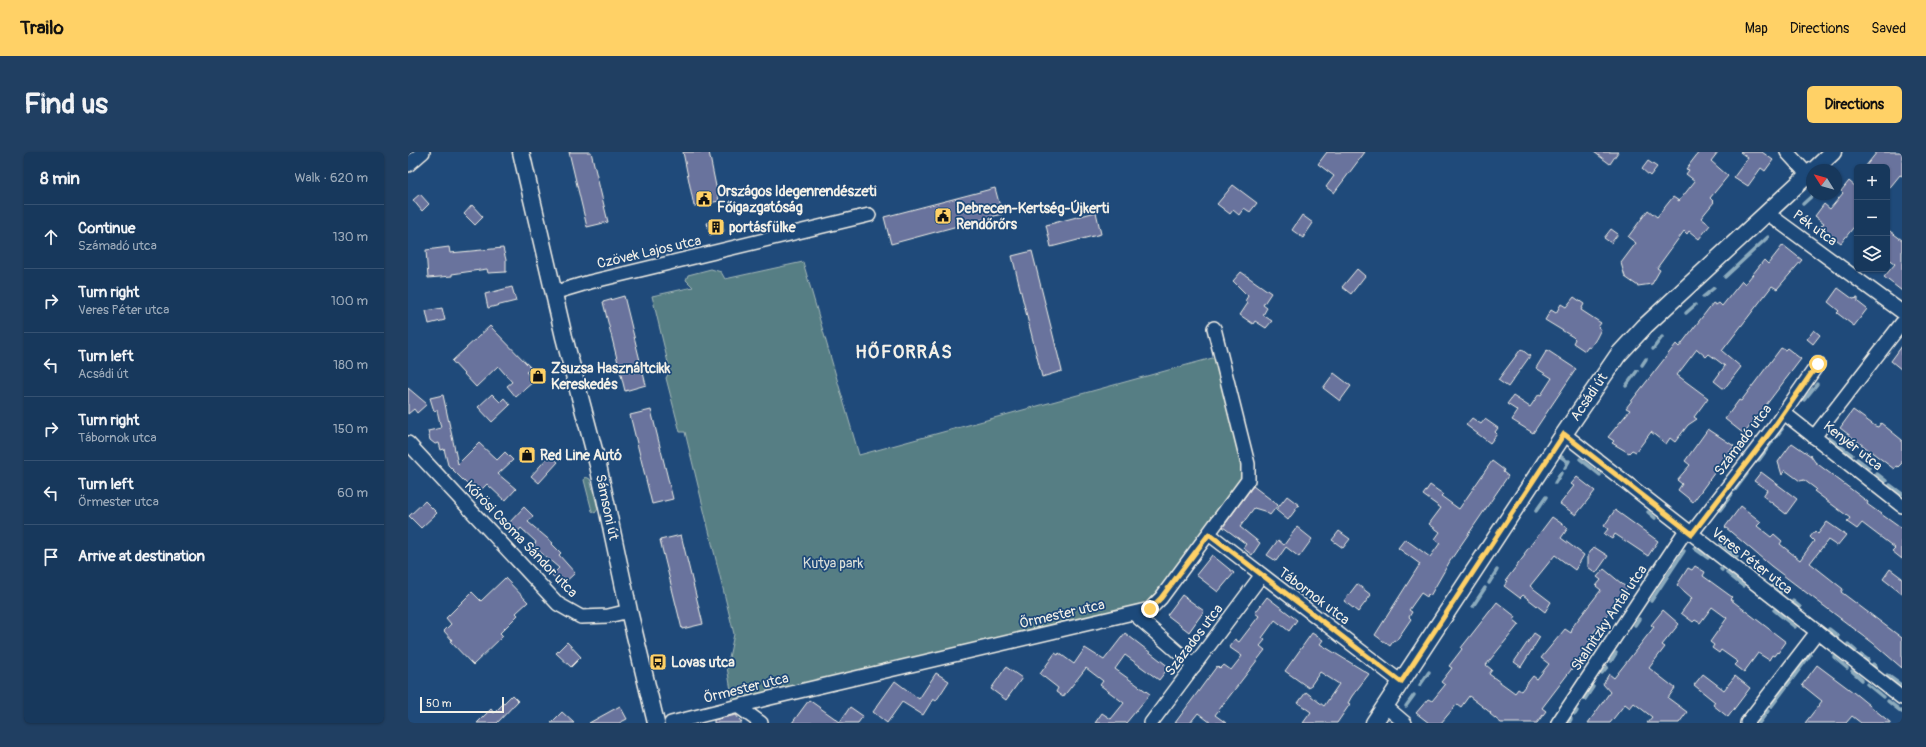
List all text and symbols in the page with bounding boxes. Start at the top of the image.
text: Trailo [20,16,64,40]
text: Map [1745,20,1768,37]
text: Directions [1790,20,1849,37]
text: Saved [1871,20,1906,37]
button: Directions [1807,86,1902,123]
text: Find us [24,87,108,122]
north arrow [1806,164,1842,200]
map controls [1854,164,1890,272]
button: + [1854,164,1890,200]
text: 8 min [40,168,80,189]
text: Walk · 620 m [294,170,368,186]
place label: Országos Idegenrendészeti Főigazgatóság [717,183,877,216]
public building icon: Országos Idegenrendészeti Főigazgatóság [694,189,714,209]
place label: Debrecen-Kertség-Újkerti Rendőrőrs [956,199,1110,233]
button: − [1854,200,1890,236]
public building icon: Debrecen-Kertség-Újkerti Rendőrőrs [933,206,953,226]
street label: Pék utca [1790,206,1840,250]
building icon: portásfülke [706,217,726,237]
text: Continue [78,219,136,238]
place label: portásfülke [729,219,797,236]
icon: ahead [40,226,62,248]
text: 130 m [332,229,368,245]
street label: Czövek Lajos utca [595,232,703,272]
button: layers [1854,236,1890,272]
text: Számadó utca [78,238,157,254]
text: Turn right [78,283,139,302]
icon: right [40,290,62,312]
text: 100 m [331,293,368,309]
text: Veres Péter utca [78,302,169,318]
district label: HŐFORRÁS [855,341,953,364]
text: Turn left [78,347,134,366]
icon: left [40,354,62,376]
route start [1809,355,1827,373]
text: 180 m [333,357,368,373]
place label: Zsuzsa Használtcikk Kereskedés [551,360,670,393]
text: Acsádi út [78,366,128,382]
shop icon: Zsuzsa Használtcikk Kereskedés [528,366,548,386]
street label: Acsádi út [1567,369,1611,424]
street label: Számadó utca [1711,401,1775,479]
text: Turn right [78,411,139,430]
icon: right [40,418,62,440]
street label: Kenyér utca [1820,418,1886,474]
text: 150 m [333,421,368,437]
text: Tábornok utca [78,430,157,446]
shop icon: Red Line Autó [517,445,537,465]
place label: Red Line Autó [540,447,622,464]
street label: Sámsoni út [592,473,622,542]
text: Turn left [78,475,134,494]
street label: Kőrösi Csoma Sándor utca [461,477,581,601]
icon: left [40,482,62,504]
text: 60 m [337,485,368,501]
text: Őrmester utca [78,494,159,510]
street label: Veres Péter utca [1708,524,1796,598]
icon: arrive [40,546,62,568]
text: Arrive at destination [78,547,205,566]
park label: Kutya park [803,555,863,572]
street label: Skalnitzky Antal utca [1567,562,1651,674]
street label: Tábornok utca [1275,564,1353,628]
street label: Őrmester utca [1018,595,1106,632]
route end [1141,600,1159,618]
street label: Százados utca [1161,601,1227,679]
bus stop icon: Lovas utca [648,652,668,672]
place label: Lovas utca [671,654,735,671]
street label: Őrmester utca [702,668,790,707]
scale bar [420,695,504,714]
text: 50 m [426,697,452,710]

